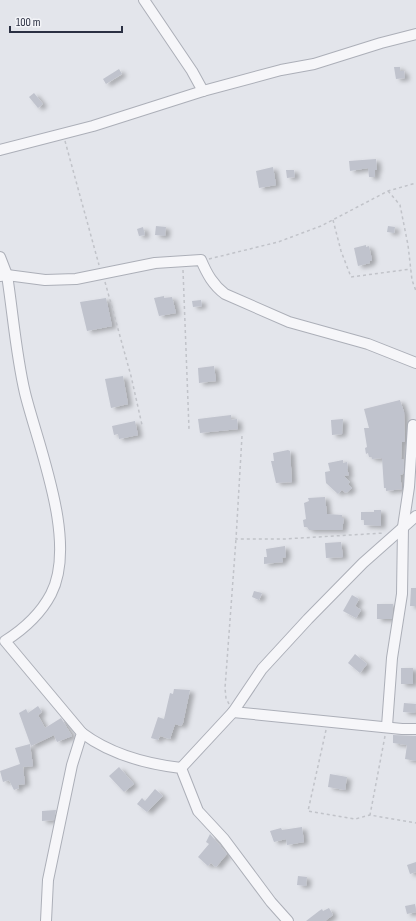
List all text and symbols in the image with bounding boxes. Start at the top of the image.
scale bar [10,8,122,34]
text: 100 m [16,15,41,30]

